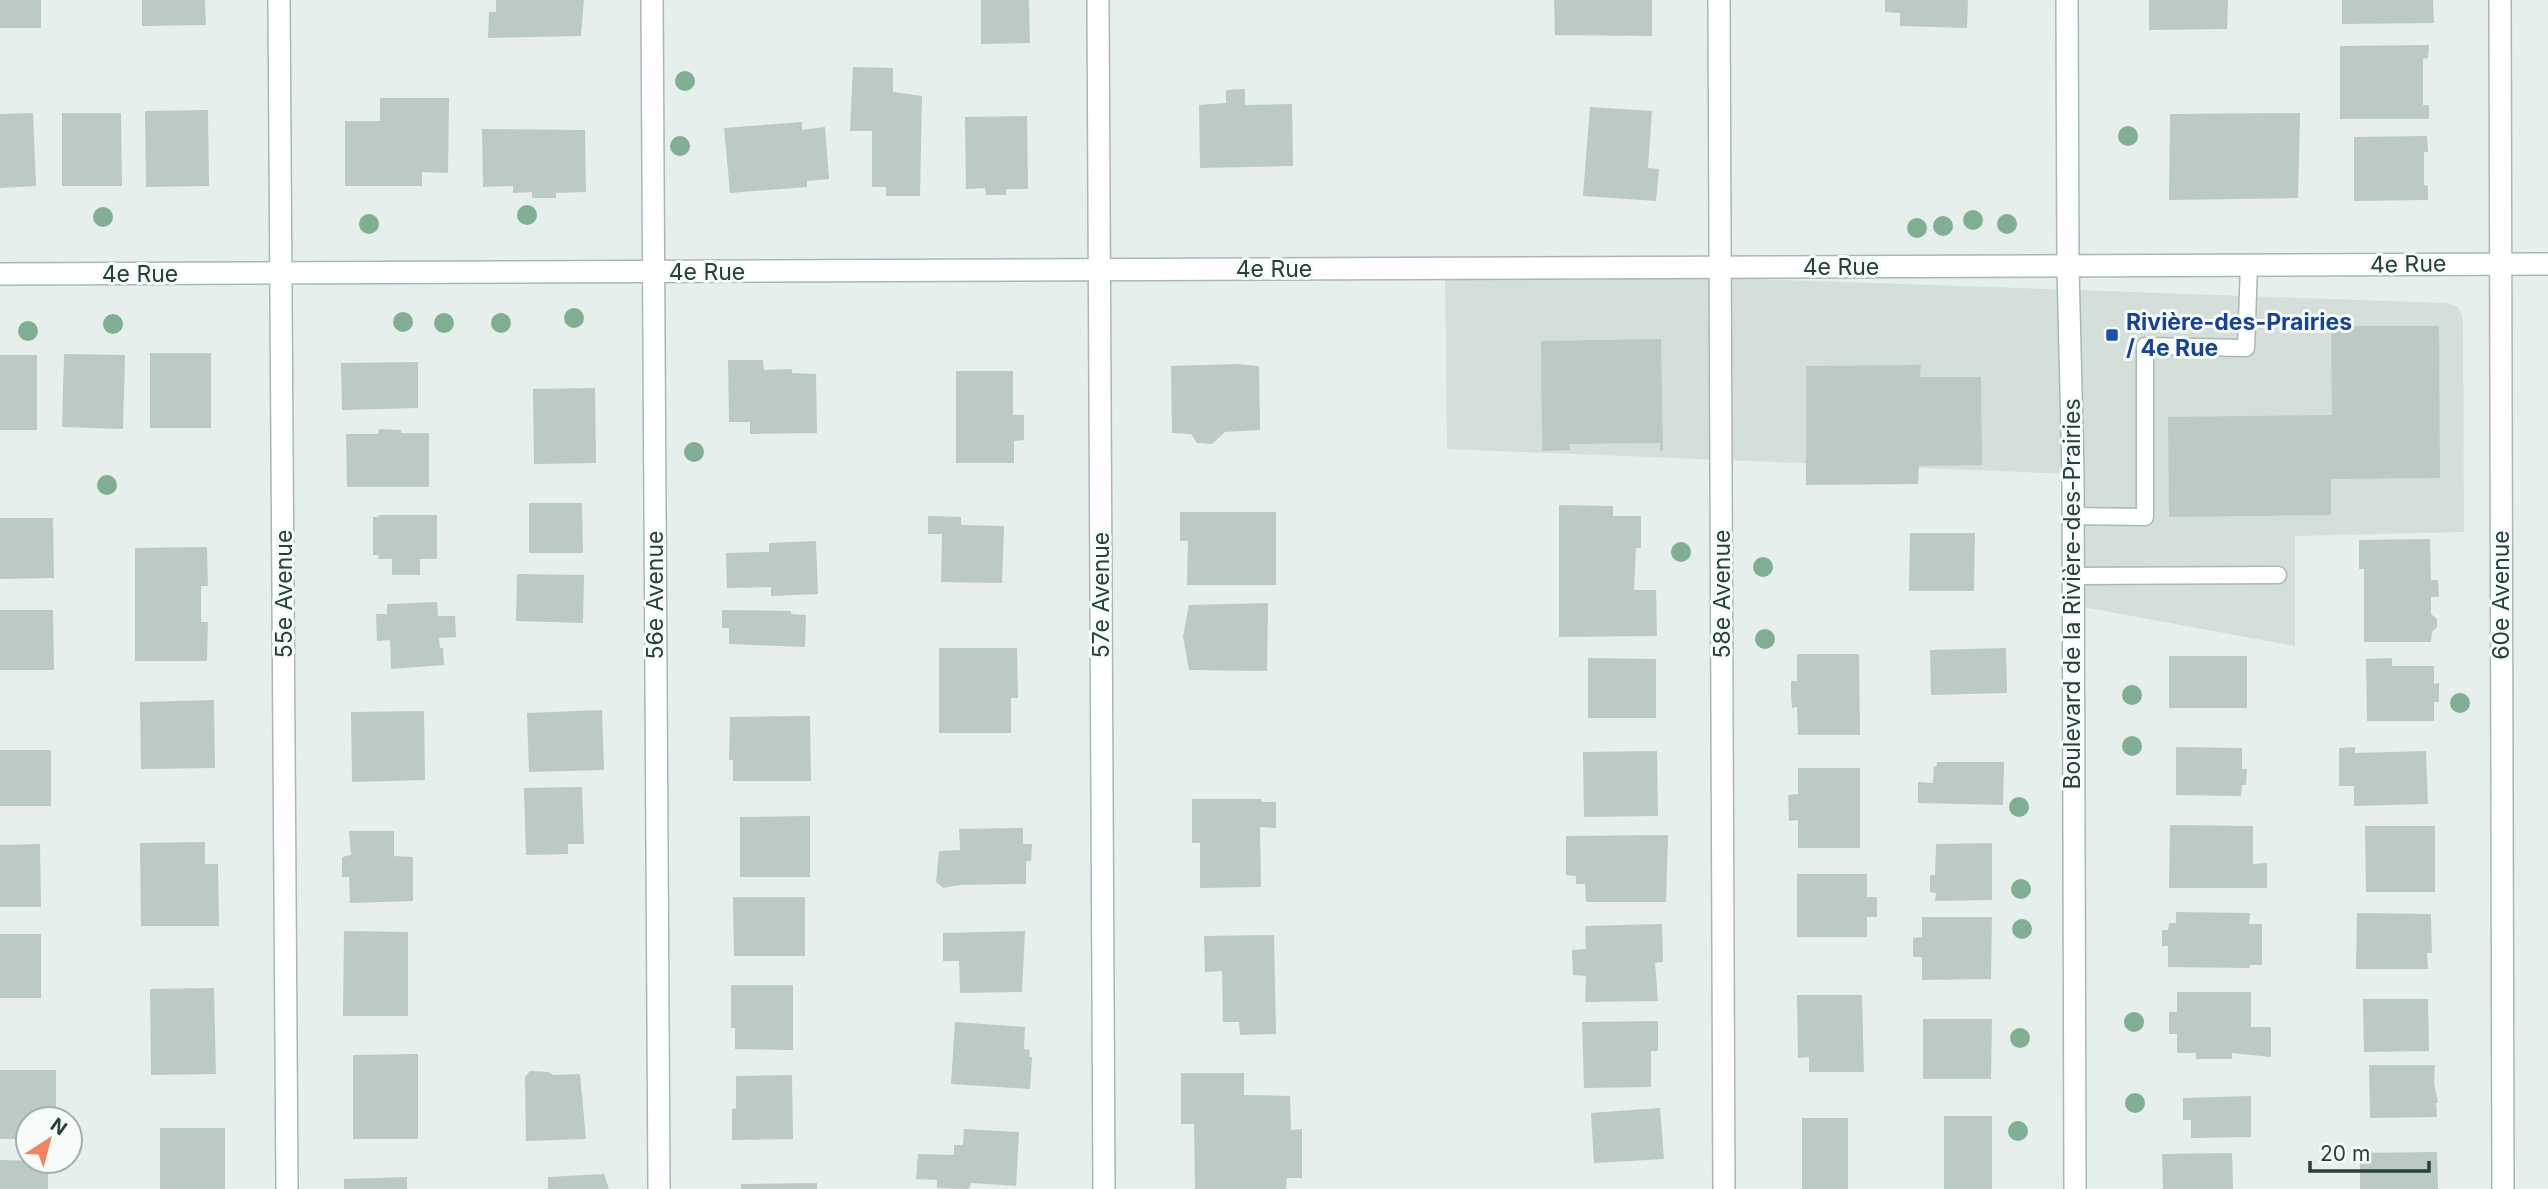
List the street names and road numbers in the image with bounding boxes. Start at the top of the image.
street label: 4e Rue [2369,249,2447,279]
street label: 4e Rue [1803,253,1879,281]
street label: 4e Rue [1236,255,1312,283]
street label: 4e Rue [669,258,745,286]
street label: 4e Rue [102,260,178,288]
street label: Boulevard de la Rivière-des-Prairies [2058,398,2086,790]
street label: 55e Avenue [270,530,298,658]
street label: 58e Avenue [1708,530,1736,658]
street label: 60e Avenue [2487,530,2515,660]
street label: 56e Avenue [641,531,669,659]
street label: 57e Avenue [1087,532,1115,658]

